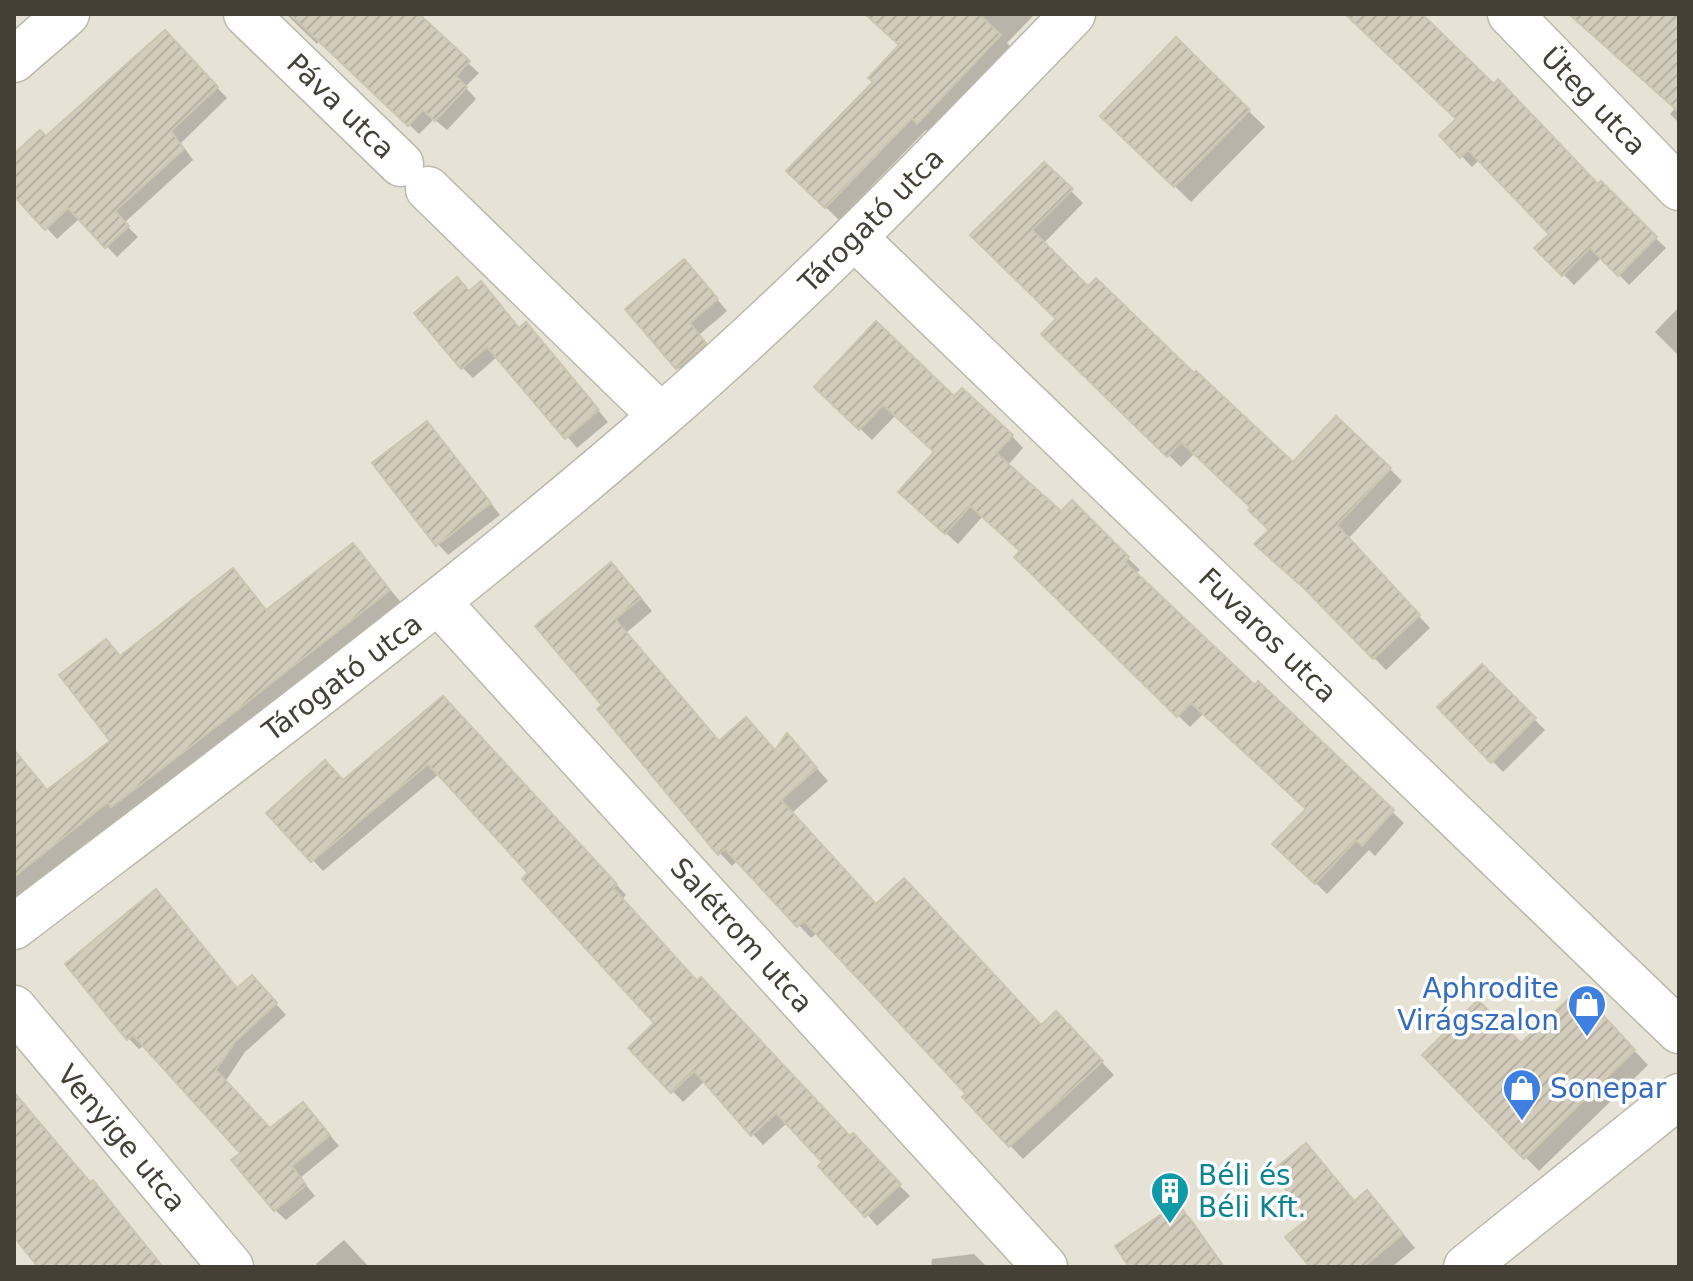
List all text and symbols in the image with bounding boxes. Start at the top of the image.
street label: Üteg utca [1534,40,1654,162]
street label: Páva utca [280,47,401,166]
street label: Tárogató utca [791,141,951,300]
street label: Fuvaros utca [1192,561,1343,709]
street label: Tárogató utca [255,607,428,749]
street label: Salétrom utca [664,851,820,1019]
place label: Aphrodite Virágszalon [1397,972,1559,1037]
shop icon: Aphrodite Virágszalon [1566,983,1608,1038]
street label: Venyige utca [51,1058,193,1218]
shop icon: Sonepar [1501,1067,1543,1122]
place label: Sonepar [1550,1072,1667,1105]
place label: Béli és Béli Kft. [1198,1159,1307,1224]
building icon: Béli és Béli Kft. [1149,1170,1191,1225]

